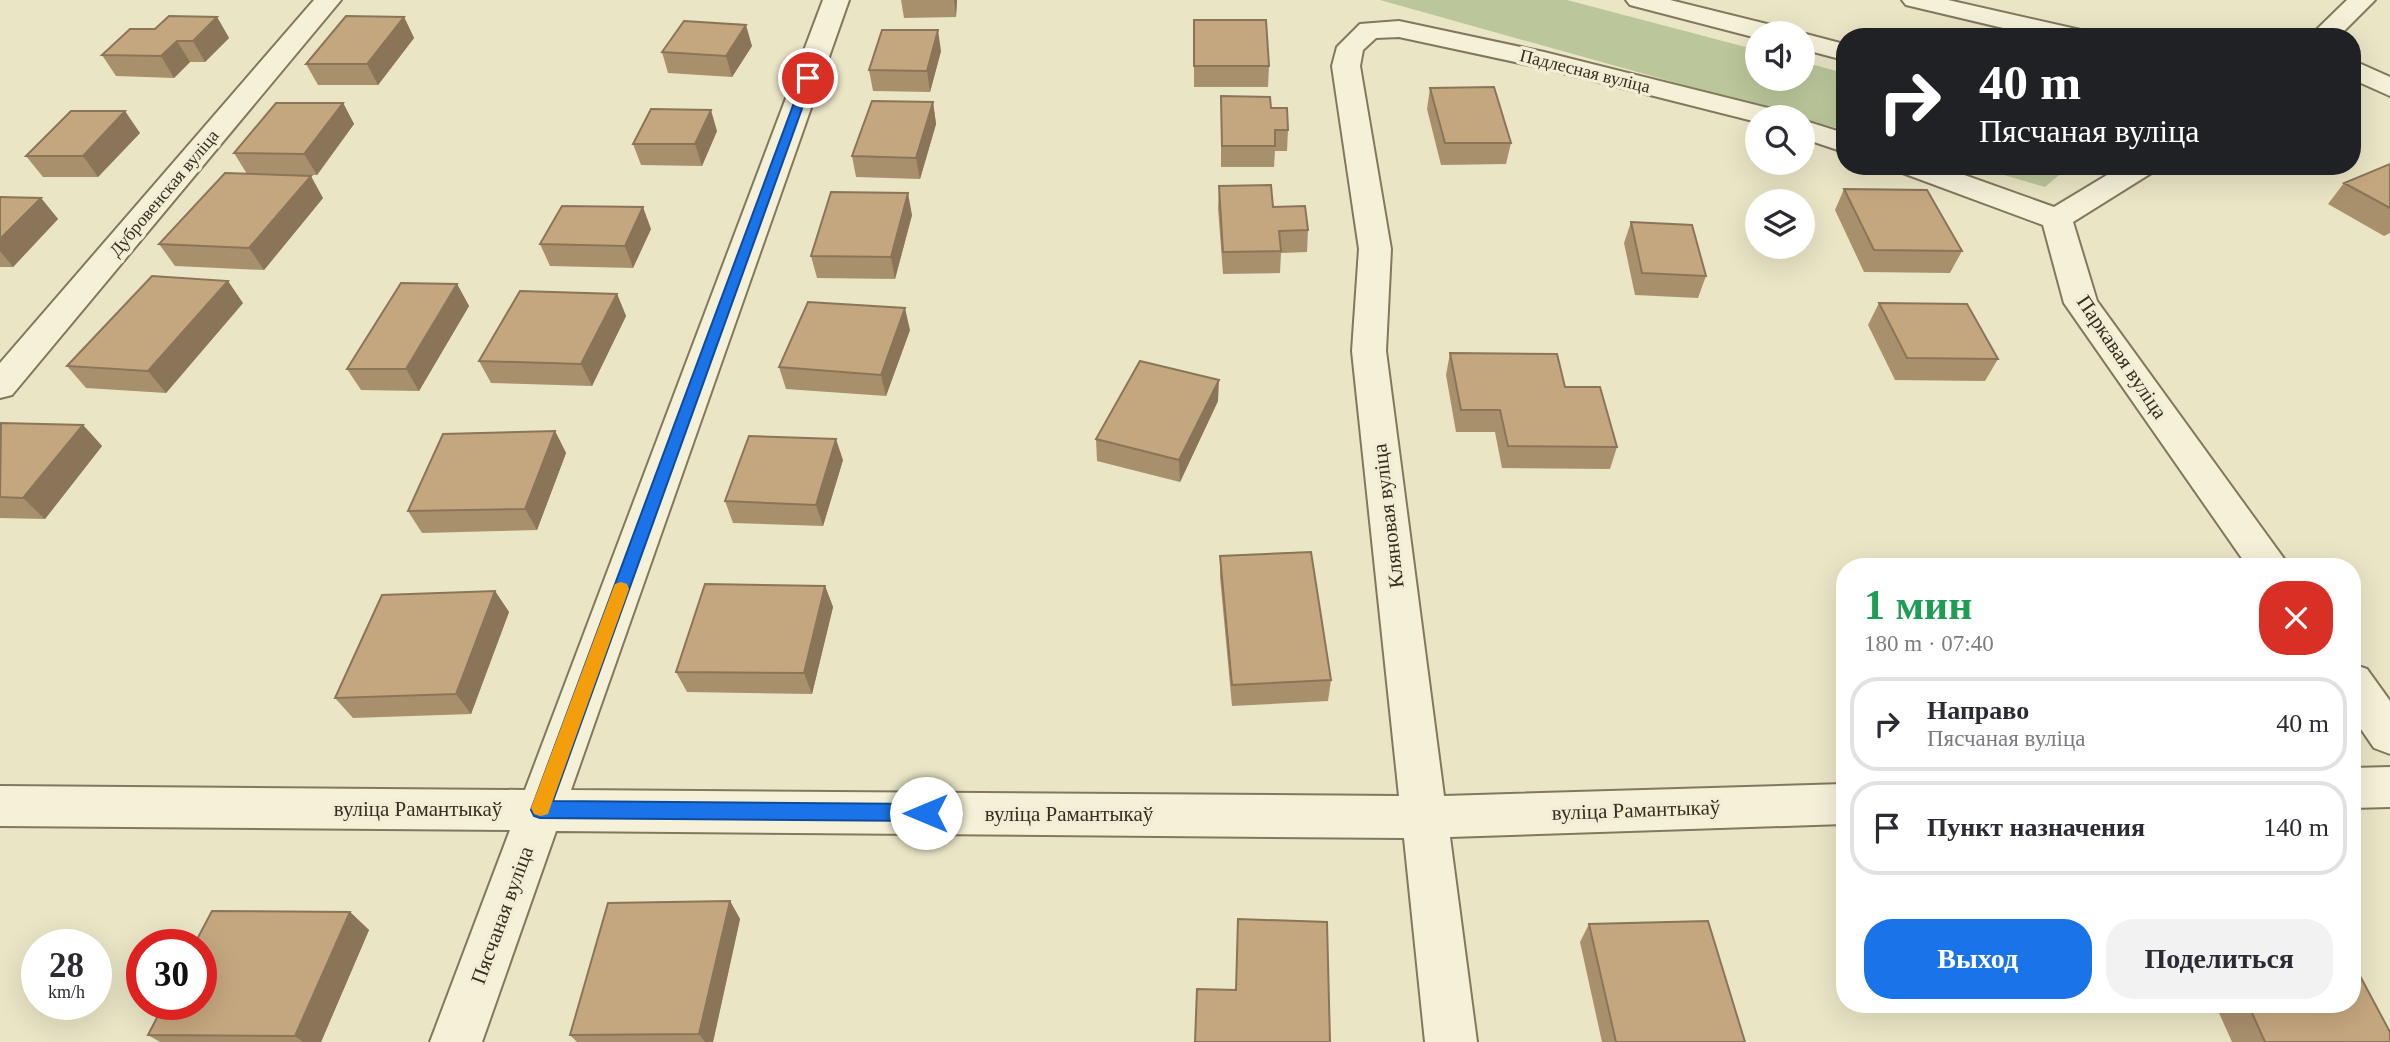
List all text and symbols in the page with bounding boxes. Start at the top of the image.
map controls [1745,21,1815,259]
button: sound [1745,21,1815,91]
street label: Падлесная вуліца [1518,45,1652,97]
pin [778,48,838,108]
text: 40 m [1979,55,2081,110]
icon: right [1864,56,1955,147]
icon: arrive [789,59,827,97]
button: search [1745,105,1815,175]
text: Пясчаная вуліца [1979,113,2200,149]
street label: Дубровенская вуліца [105,126,223,260]
button: layers [1745,189,1815,259]
street label: Паркавая вуліца [2072,291,2173,424]
street label: Кляновая вуліца [1367,442,1409,590]
button: close [2259,581,2333,655]
text: 1 мин [1864,582,1973,628]
text: 180 m · 07:40 [1864,631,1994,656]
text: Направо [1927,696,2029,725]
icon: right [1868,705,1906,743]
text: 40 m [2276,709,2329,738]
text: Пясчаная вуліца [1927,726,2086,751]
position arrow [889,776,963,850]
street label: вуліца Рамантыкаў [1551,795,1721,825]
street label: вуліца Рамантыкаў [334,797,503,821]
street label: вуліца Рамантыкаў [985,802,1154,826]
icon: arrive [1868,809,1906,847]
text: Пункт назначения [1927,813,2145,842]
text: 140 m [2263,813,2329,842]
street label: Пясчаная вуліца [466,842,538,987]
button: Выход [1864,919,2092,999]
button: Поделиться [2106,919,2333,999]
speed limit sign: 30 [126,929,217,1020]
text: 28 [49,946,84,985]
text: km/h [48,982,85,1002]

